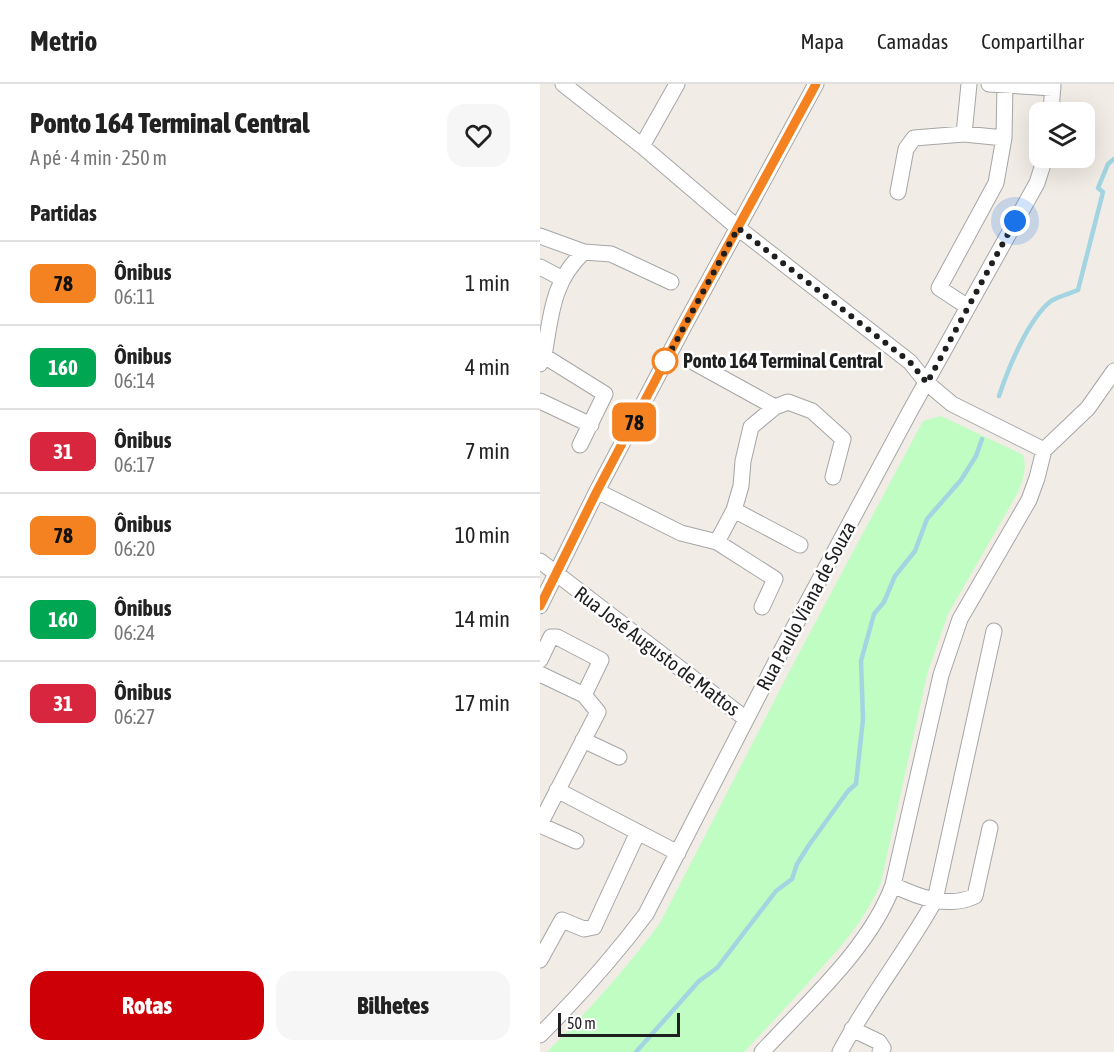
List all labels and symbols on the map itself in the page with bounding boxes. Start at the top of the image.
your location [1000,206,1030,236]
marker: Ponto 164 Terminal Central [652,348,678,374]
place label: Ponto 164 Terminal Central [683,349,883,372]
line badge: 78 [607,402,661,442]
street label: Rua Paulo Viana de Souza [751,517,860,694]
street label: Rua José Augusto de Mattos [570,581,744,720]
scale bar [558,1010,680,1038]

